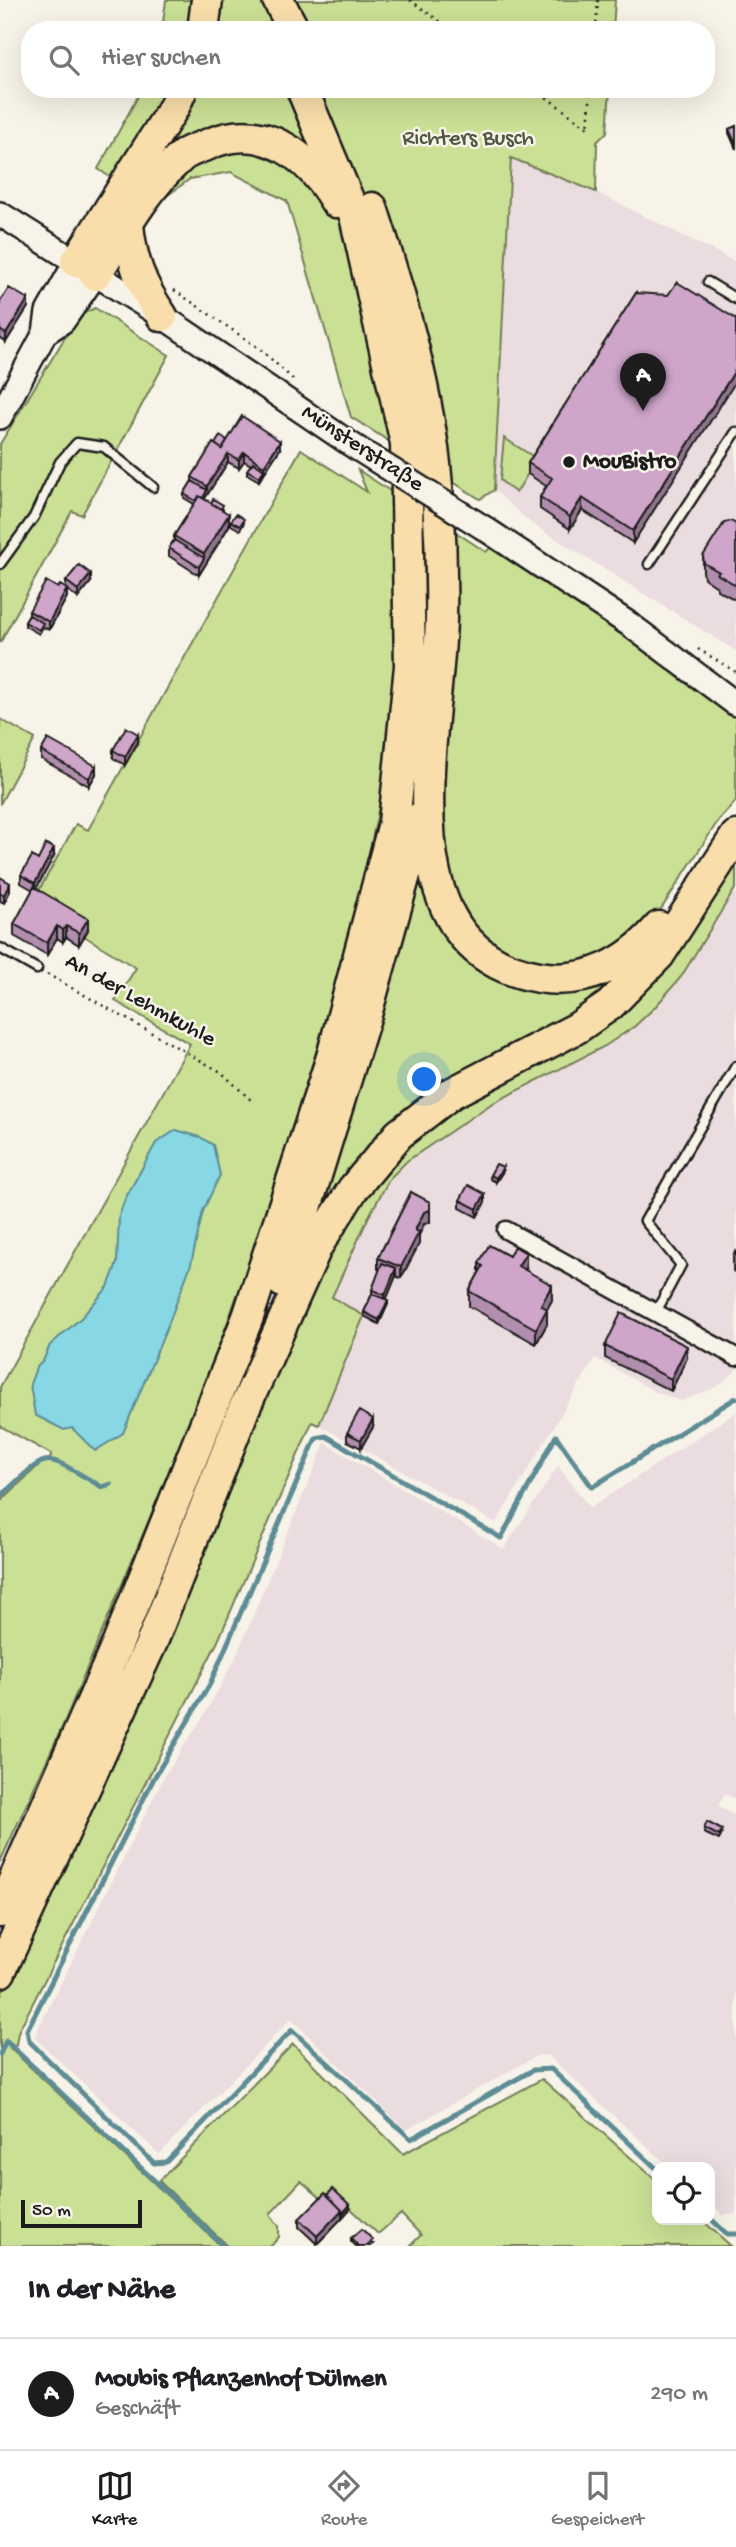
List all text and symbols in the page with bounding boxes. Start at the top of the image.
search box [21,21,715,98]
icon: search [45,41,83,79]
text: Hier suchen [101,44,221,75]
park label: Richters Busch [402,126,534,153]
pin: A [620,353,666,411]
street label: Münsterstraße [296,400,429,499]
place label: MouBistro [583,449,676,476]
marker: MouBistro [561,454,577,470]
street label: An der Lehmkuhle [60,948,221,1054]
your location [407,1062,441,1096]
map controls [652,2162,715,2225]
button: locate [652,2162,715,2225]
scale bar [21,2197,142,2229]
text: 50 m [32,2200,71,2223]
text: In der Nähe [28,2274,175,2309]
text: Moubis Pflanzenhof Dülmen [95,2365,387,2396]
text: A [44,2381,58,2408]
text: 290 m [650,2381,708,2408]
text: Geschäft [95,2396,179,2423]
tab: Karte [92,2467,137,2532]
tab: Route [321,2467,367,2532]
tab: Gespeichert [551,2467,644,2532]

